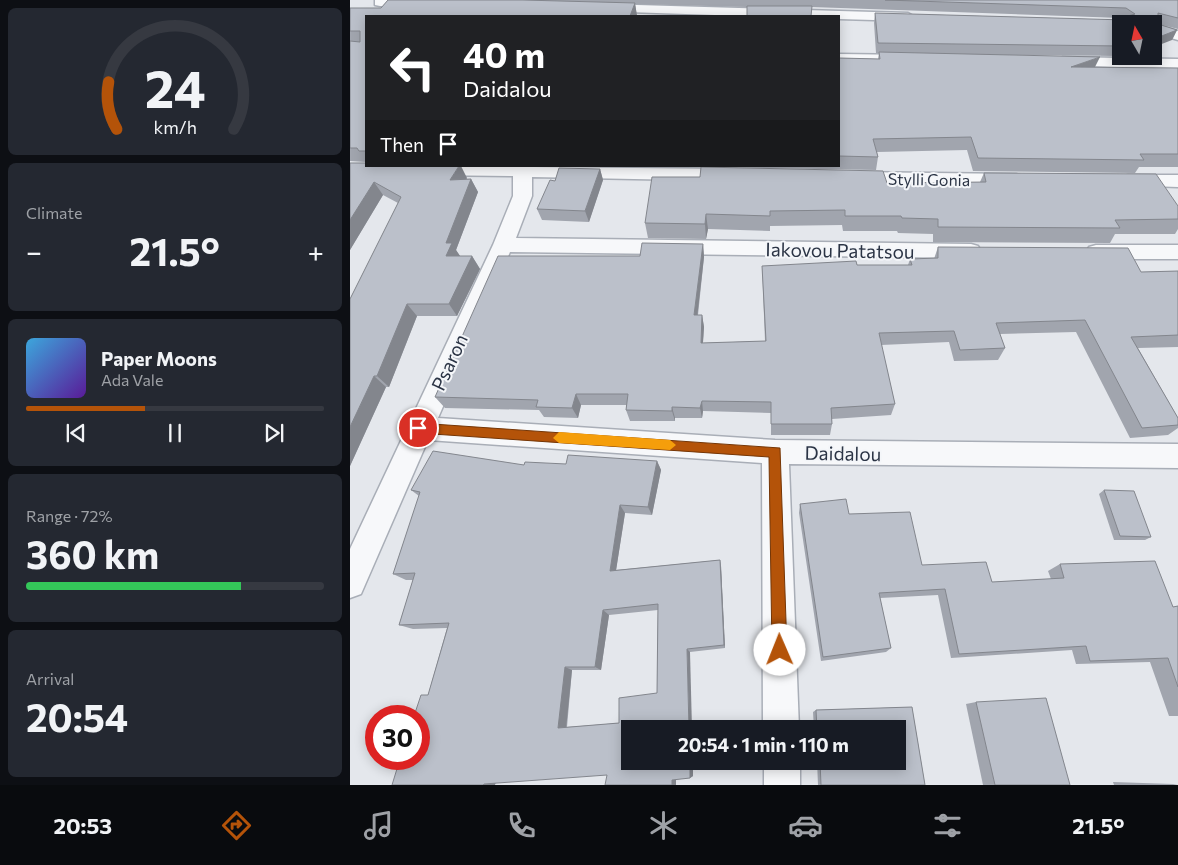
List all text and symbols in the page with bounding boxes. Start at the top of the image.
north arrow [1112,15,1162,65]
map controls [1112,15,1162,65]
text: 40 m [463,32,545,75]
icon: left [380,35,445,100]
text: 24 [145,55,205,119]
text: Daidalou [463,75,552,102]
text: km/h [153,116,197,138]
icon: arrive [434,130,462,158]
text: Then [380,133,424,156]
street label: Stylli Gonia [888,169,970,189]
text: Climate [26,203,82,222]
text: 21.5° [130,227,220,274]
text: − [26,234,42,268]
text: + [308,234,324,268]
street label: Iakovou Patatsou [765,237,915,263]
street label: Psaron [426,330,472,394]
text: Paper Moons [101,347,217,370]
text: Ada Vale [101,370,163,389]
pin [397,407,439,449]
icon: arrive [404,414,432,442]
icon: previous [62,419,90,447]
icon: pause [161,419,189,447]
icon: next [260,419,288,447]
street label: Daidalou [805,441,881,465]
text: Range · 72% [26,506,112,525]
text: 360 km [26,530,159,577]
position arrow [753,623,805,675]
text: Arrival [26,669,74,688]
text: 20:54 [26,693,128,740]
speed limit sign: 30 [365,705,430,770]
text: 20:54 · 1 min · 110 m [678,733,849,756]
icon: directions [219,808,254,843]
icon: music [361,808,396,843]
icon: phone [504,808,539,843]
icon: climate [646,808,681,843]
icon: car [788,808,823,843]
icon: filters [930,808,965,843]
text: 20:53 [54,812,112,839]
text: 21.5° [1072,812,1124,839]

